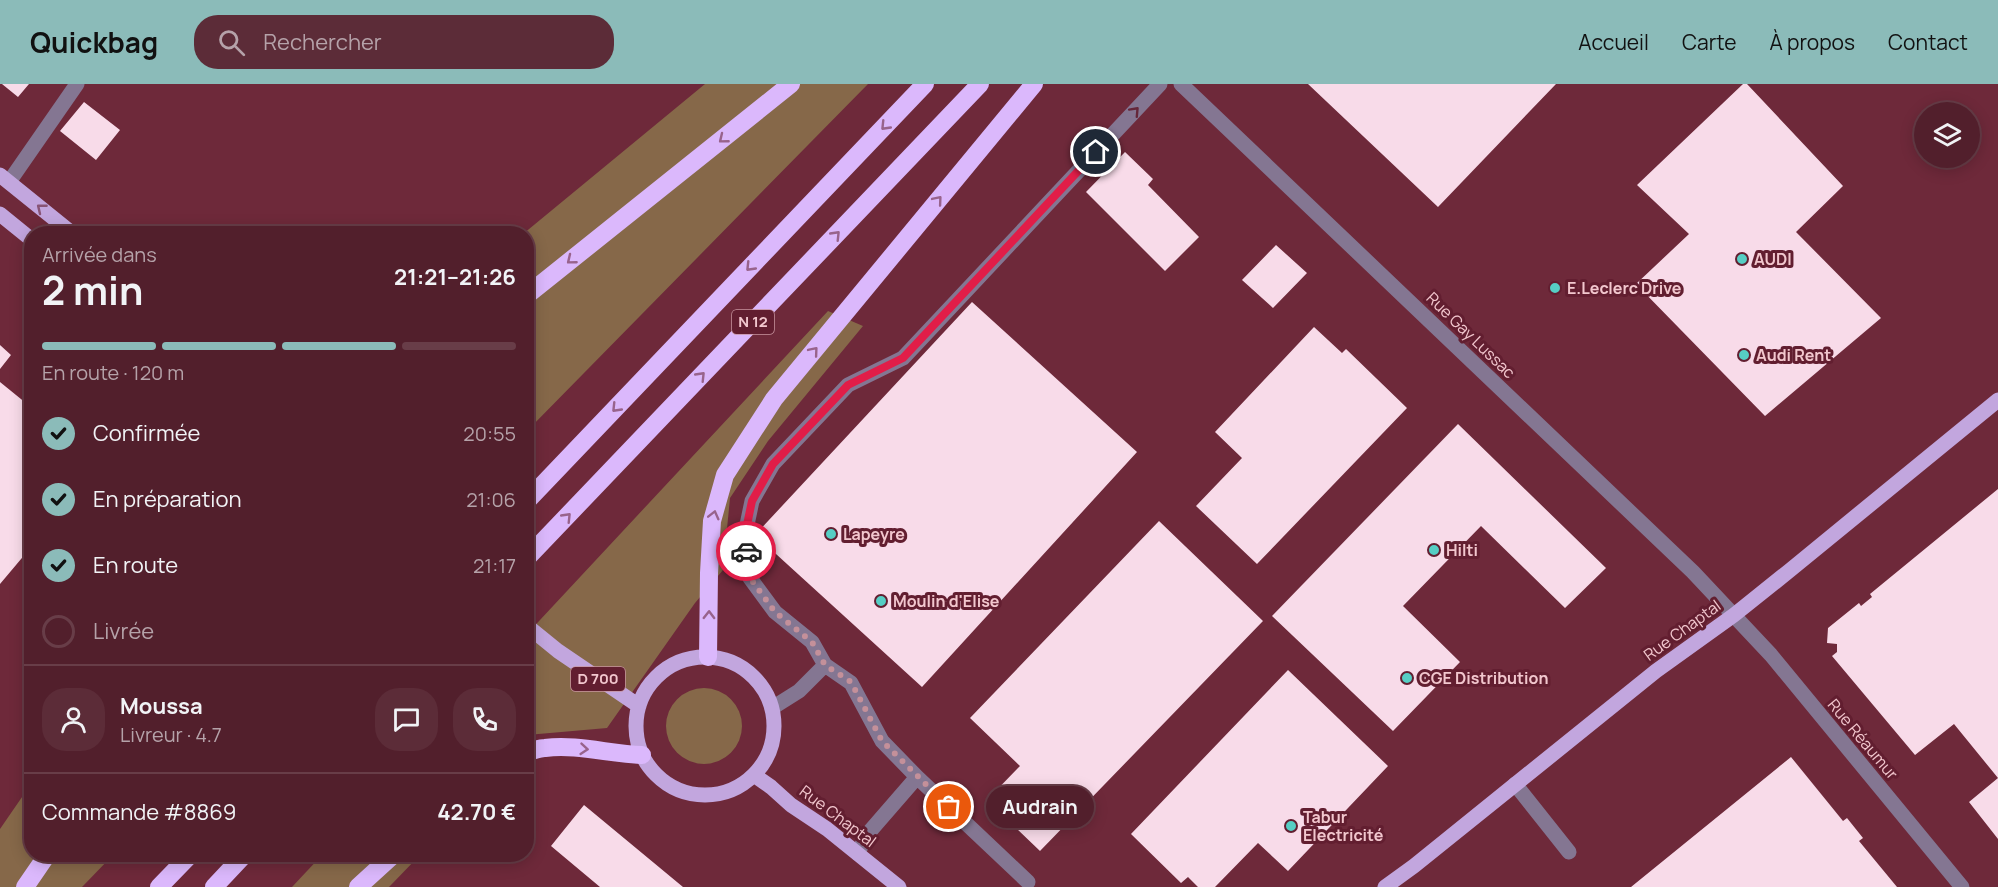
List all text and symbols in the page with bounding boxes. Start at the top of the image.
search box [194,15,614,69]
text: Quickbag [30,23,158,61]
icon: search [215,26,248,59]
text: Rechercher [263,27,382,57]
text: Accueil [1578,28,1649,56]
text: Carte [1682,28,1736,56]
text: À propos [1769,28,1855,56]
text: Contact [1888,28,1968,56]
map controls [1914,102,1980,168]
button: layers [1914,102,1980,168]
one-way arrow [1127,107,1138,118]
one-way arrow [881,120,892,130]
pin [1070,126,1121,177]
one-way arrow [719,131,730,142]
icon: home [1079,135,1112,168]
one-way arrow [931,196,942,207]
one-way arrow [37,205,48,216]
one-way arrow [829,231,840,241]
text: Arrivée dans [42,241,157,268]
place label: AUDI [1754,248,1792,270]
marker: AUDI [1735,252,1749,266]
one-way arrow [567,253,578,264]
one-way arrow [746,261,757,271]
text: 21:21–21:26 [394,262,516,292]
text: 2 min [42,263,143,317]
place label: E.Leclerc Drive [1567,277,1682,299]
marker: E.Leclerc Drive [1548,281,1562,295]
street label: Rue Gay Lussac [1422,287,1520,383]
road number: N 12 [732,310,774,334]
place label: Audi Rent [1756,344,1831,366]
one-way arrow [807,346,818,357]
marker: Audi Rent [1737,348,1751,362]
text: En route · 120 m [42,359,184,386]
one-way arrow [694,372,705,383]
one-way arrow [612,401,623,412]
icon: check [42,417,75,450]
text: Confirmée [93,418,200,448]
text: 20:55 [463,420,516,447]
icon: check [42,483,75,516]
text: En préparation [93,484,241,514]
text: 21:06 [466,486,516,513]
one-way arrow [706,510,719,520]
one-way arrow [560,513,571,524]
courier [716,521,776,581]
place label: Lapeyre [843,523,905,545]
marker: Lapeyre [824,527,838,541]
icon: car [730,535,763,568]
place label: Hilti [1446,539,1478,561]
marker: Hilti [1427,543,1441,557]
icon: check [42,549,75,582]
text: En route [93,550,178,580]
text: 21:17 [473,552,516,579]
place label: Moulin d'Elise [893,590,1000,612]
marker: Moulin d'Elise [874,594,888,608]
street label: Rue Chaptal [1639,595,1725,665]
one-way arrow [703,610,715,619]
text: Livrée [93,616,154,646]
road number: D 700 [571,667,625,691]
place label: CGE Distribution [1419,667,1548,689]
marker: CGE Distribution [1400,671,1414,685]
button: person [42,688,105,751]
button: chat [375,688,438,751]
button: phone [453,688,516,751]
text: Moussa [120,691,203,721]
street label: Rue Réaumur [1823,694,1903,784]
text: Livreur · 4.7 [120,721,222,748]
one-way arrow [579,742,589,755]
street label: Rue Chaptal [795,780,881,852]
pin [923,781,974,832]
callout: Audrain [985,786,1093,828]
icon: bag [932,790,965,823]
text: Audrain [1002,793,1078,820]
text: Commande #8869 [42,797,236,827]
text: 42.70 € [437,797,516,827]
place label: Tabur Electricité [1303,806,1384,846]
marker: Tabur Electricité [1284,819,1298,833]

